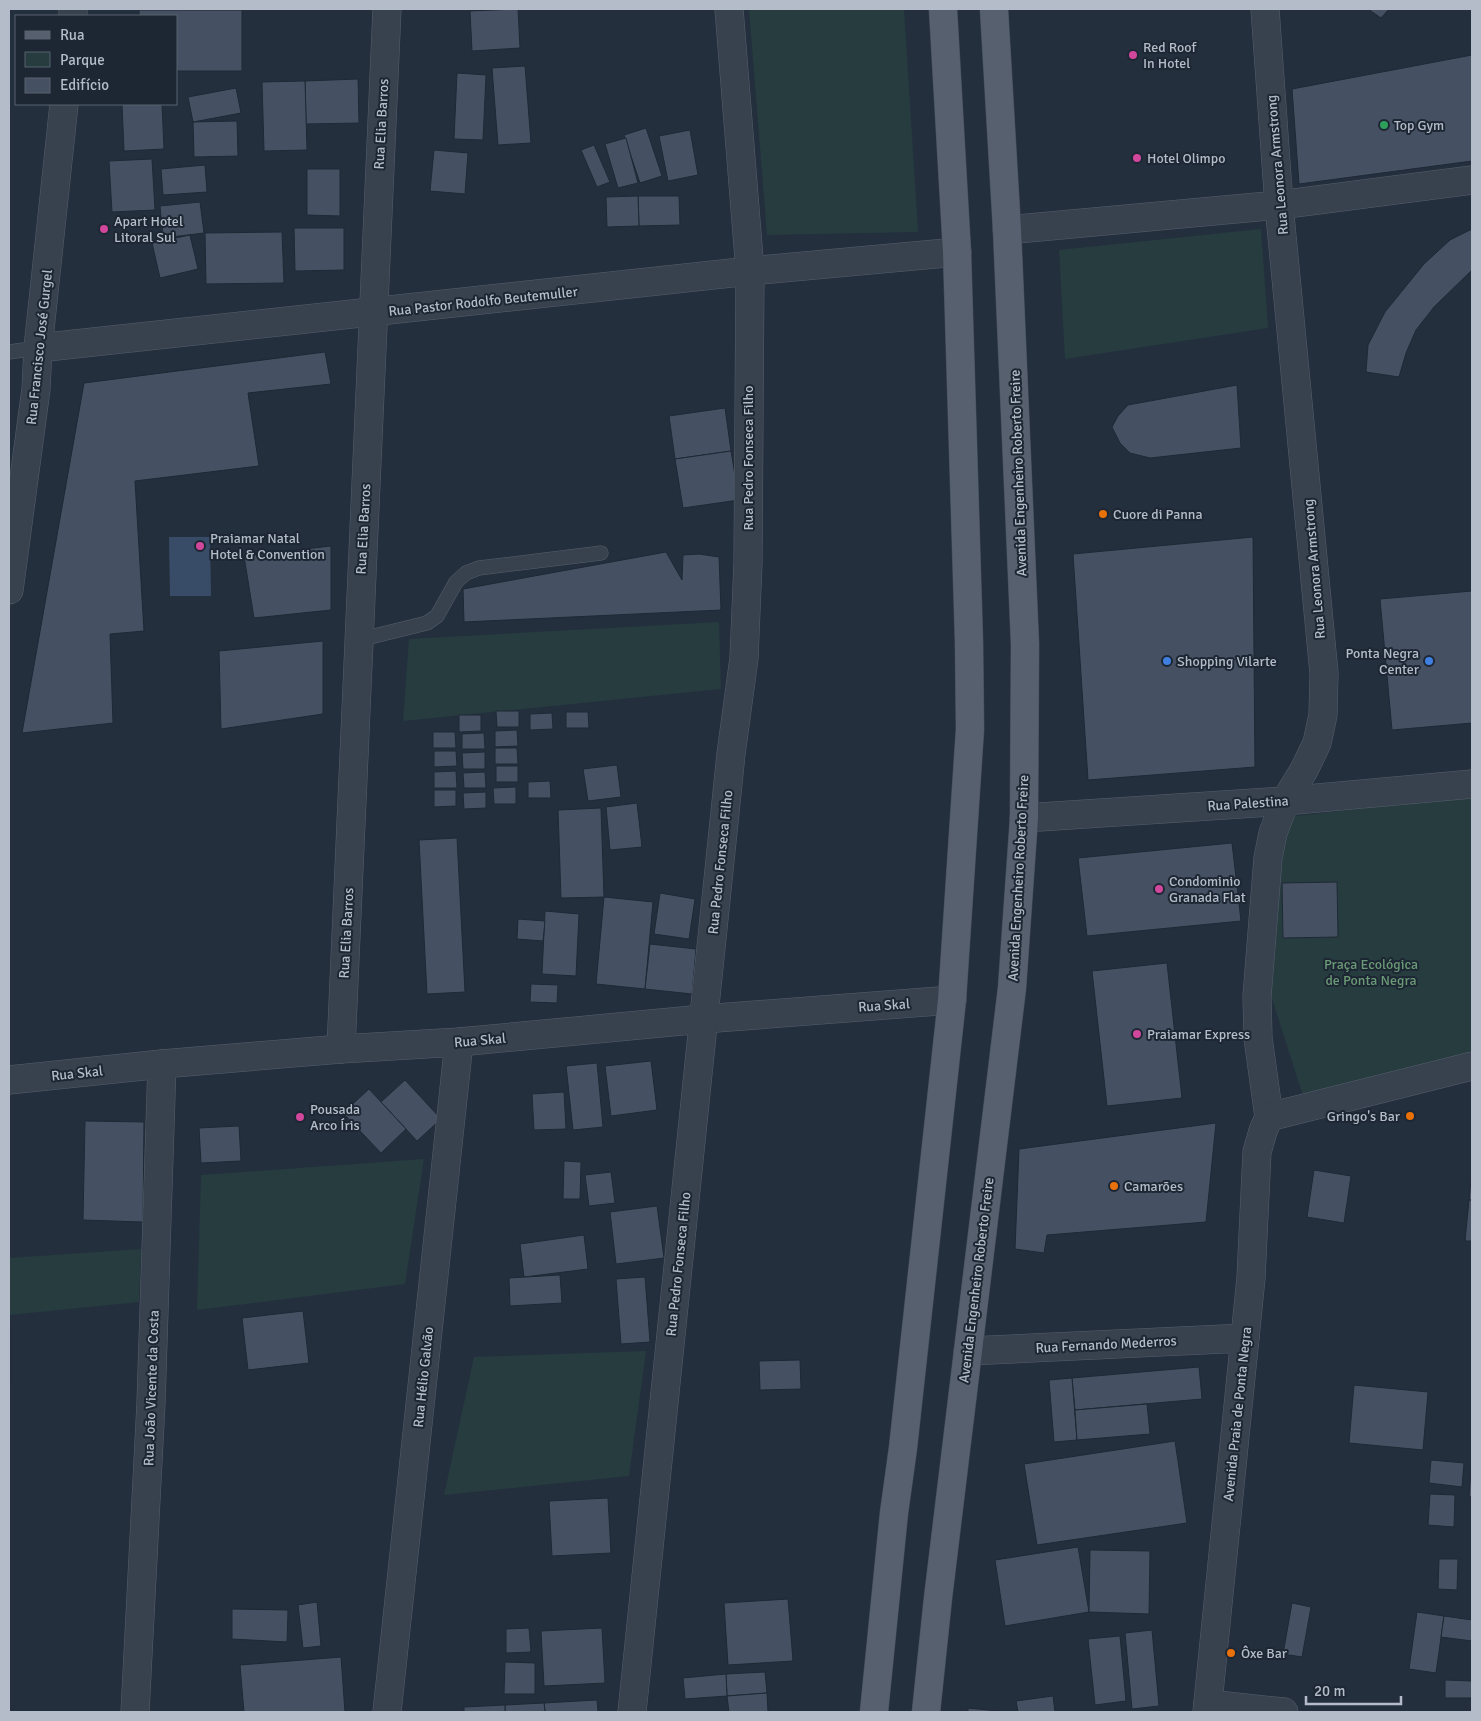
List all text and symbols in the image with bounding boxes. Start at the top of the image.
legend [15,15,178,105]
text: Rua [60,26,85,44]
place label: Red Roof In Hotel [1143,39,1197,72]
marker: Red Roof In Hotel [1127,49,1139,61]
text: Parque [60,51,105,69]
text: Edifício [60,76,109,94]
street label: Rua Elia Barros [371,78,392,170]
street label: Rua Leonora Armstrong [1263,94,1292,236]
place label: Top Gym [1394,117,1444,134]
marker: Top Gym [1378,119,1390,131]
place label: Hotel Olimpo [1147,150,1225,167]
marker: Hotel Olimpo [1131,152,1143,164]
place label: Apart Hotel Litoral Sul [114,213,183,246]
marker: Apart Hotel Litoral Sul [98,223,110,235]
street label: Rua Francisco José Gurgel [23,268,56,426]
street label: Rua Pastor Rodolfo Beutemuller [388,283,579,320]
street label: Avenida Engenheiro Roberto Freire [1006,369,1031,577]
street label: Rua Pedro Fonseca Filho [740,385,757,531]
street label: Rua Elia Barros [353,483,374,575]
street label: Rua Leonora Armstrong [1300,498,1329,640]
place label: Cuore di Panna [1113,506,1203,523]
marker: Cuore di Panna [1097,508,1109,520]
place label: Praiamar Natal Hotel & Convention [210,530,325,563]
marker: Praiamar Natal Hotel & Convention [194,540,206,552]
place label: Ponta Negra Center [1345,645,1420,678]
place label: Shopping Vilarte [1177,653,1277,670]
marker: Shopping Vilarte [1161,655,1173,667]
marker: Ponta Negra Center [1423,655,1435,667]
street label: Avenida Engenheiro Roberto Freire [1005,774,1032,982]
street label: Rua Pedro Fonseca Filho [704,789,737,935]
street label: Rua Palestina [1207,792,1289,815]
place label: Condominio Granada Flat [1169,873,1246,906]
marker: Condominio Granada Flat [1153,883,1165,895]
street label: Rua Elia Barros [336,887,357,979]
park label: Praça Ecológica de Ponta Negra [1324,956,1418,989]
street label: Rua Skal [858,995,911,1016]
place label: Praiamar Express [1147,1026,1250,1043]
marker: Praiamar Express [1131,1028,1143,1040]
street label: Rua Skal [453,1030,507,1051]
street label: Rua Skal [50,1062,104,1085]
place label: Pousada Arco Íris [310,1101,360,1134]
place label: Gringo's Bar [1327,1108,1401,1125]
marker: Gringo's Bar [1404,1110,1416,1122]
marker: Pousada Arco Íris [294,1111,306,1123]
street label: Avenida Engenheiro Roberto Freire [955,1176,998,1384]
place label: Camarões [1124,1178,1183,1195]
marker: Camarões [1108,1180,1120,1192]
street label: Rua Pedro Fonseca Filho [662,1191,695,1337]
street label: Rua João Vicente da Costa [140,1310,163,1466]
street label: Rua Hélio Galvão [410,1326,437,1428]
street label: Avenida Praia de Ponta Negra [1220,1326,1255,1502]
street label: Rua Fernando Mederros [1035,1332,1177,1357]
place label: Ôxe Bar [1241,1645,1288,1662]
marker: Ôxe Bar [1225,1647,1237,1659]
scale bar [1306,1674,1401,1706]
text: 20 m [1314,1682,1345,1700]

